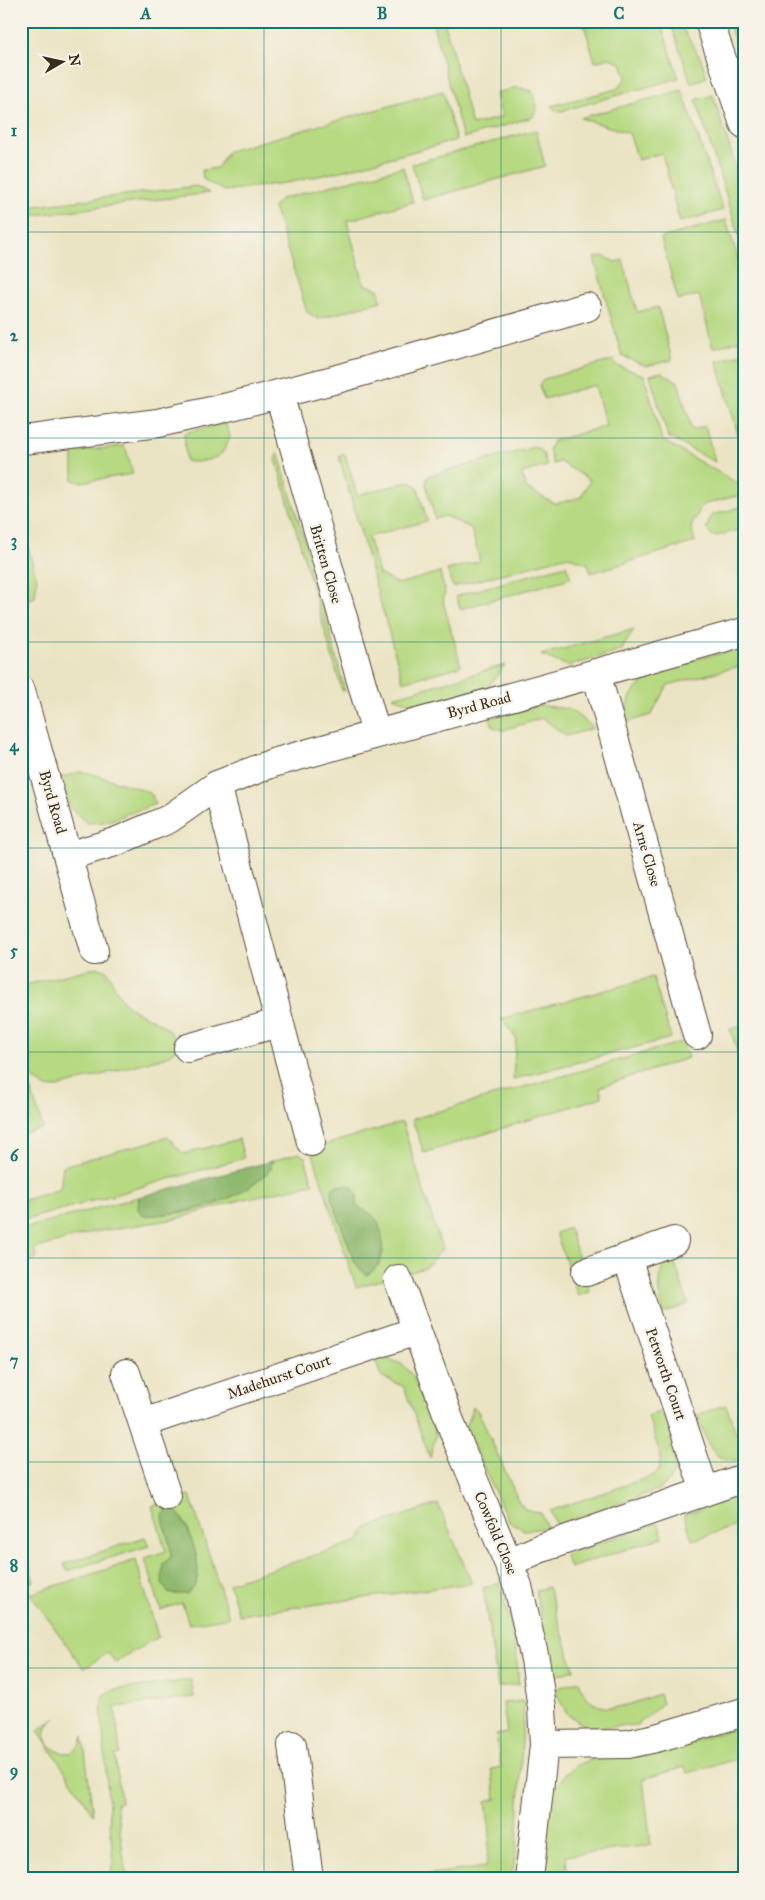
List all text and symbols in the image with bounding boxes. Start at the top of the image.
text: A [140,4,152,23]
text: B [377,4,387,23]
text: C [614,4,625,23]
north arrow [38,38,88,88]
text: N [65,53,84,67]
text: 1 [11,121,18,140]
text: 2 [10,326,19,345]
street label: Britten Close [306,522,346,606]
text: 3 [11,531,17,551]
street label: Byrd Road [445,688,513,722]
text: 4 [10,736,20,756]
street label: Byrd Road [35,768,71,836]
street label: Arne Close [629,818,665,889]
text: 5 [10,941,18,960]
text: 6 [10,1146,19,1165]
street label: Petworth Court [642,1325,690,1423]
text: 7 [10,1351,19,1370]
street label: Madehurst Court [225,1351,334,1403]
street label: Cowfold Close [470,1489,522,1577]
text: 8 [10,1556,18,1575]
text: 9 [10,1761,18,1781]

